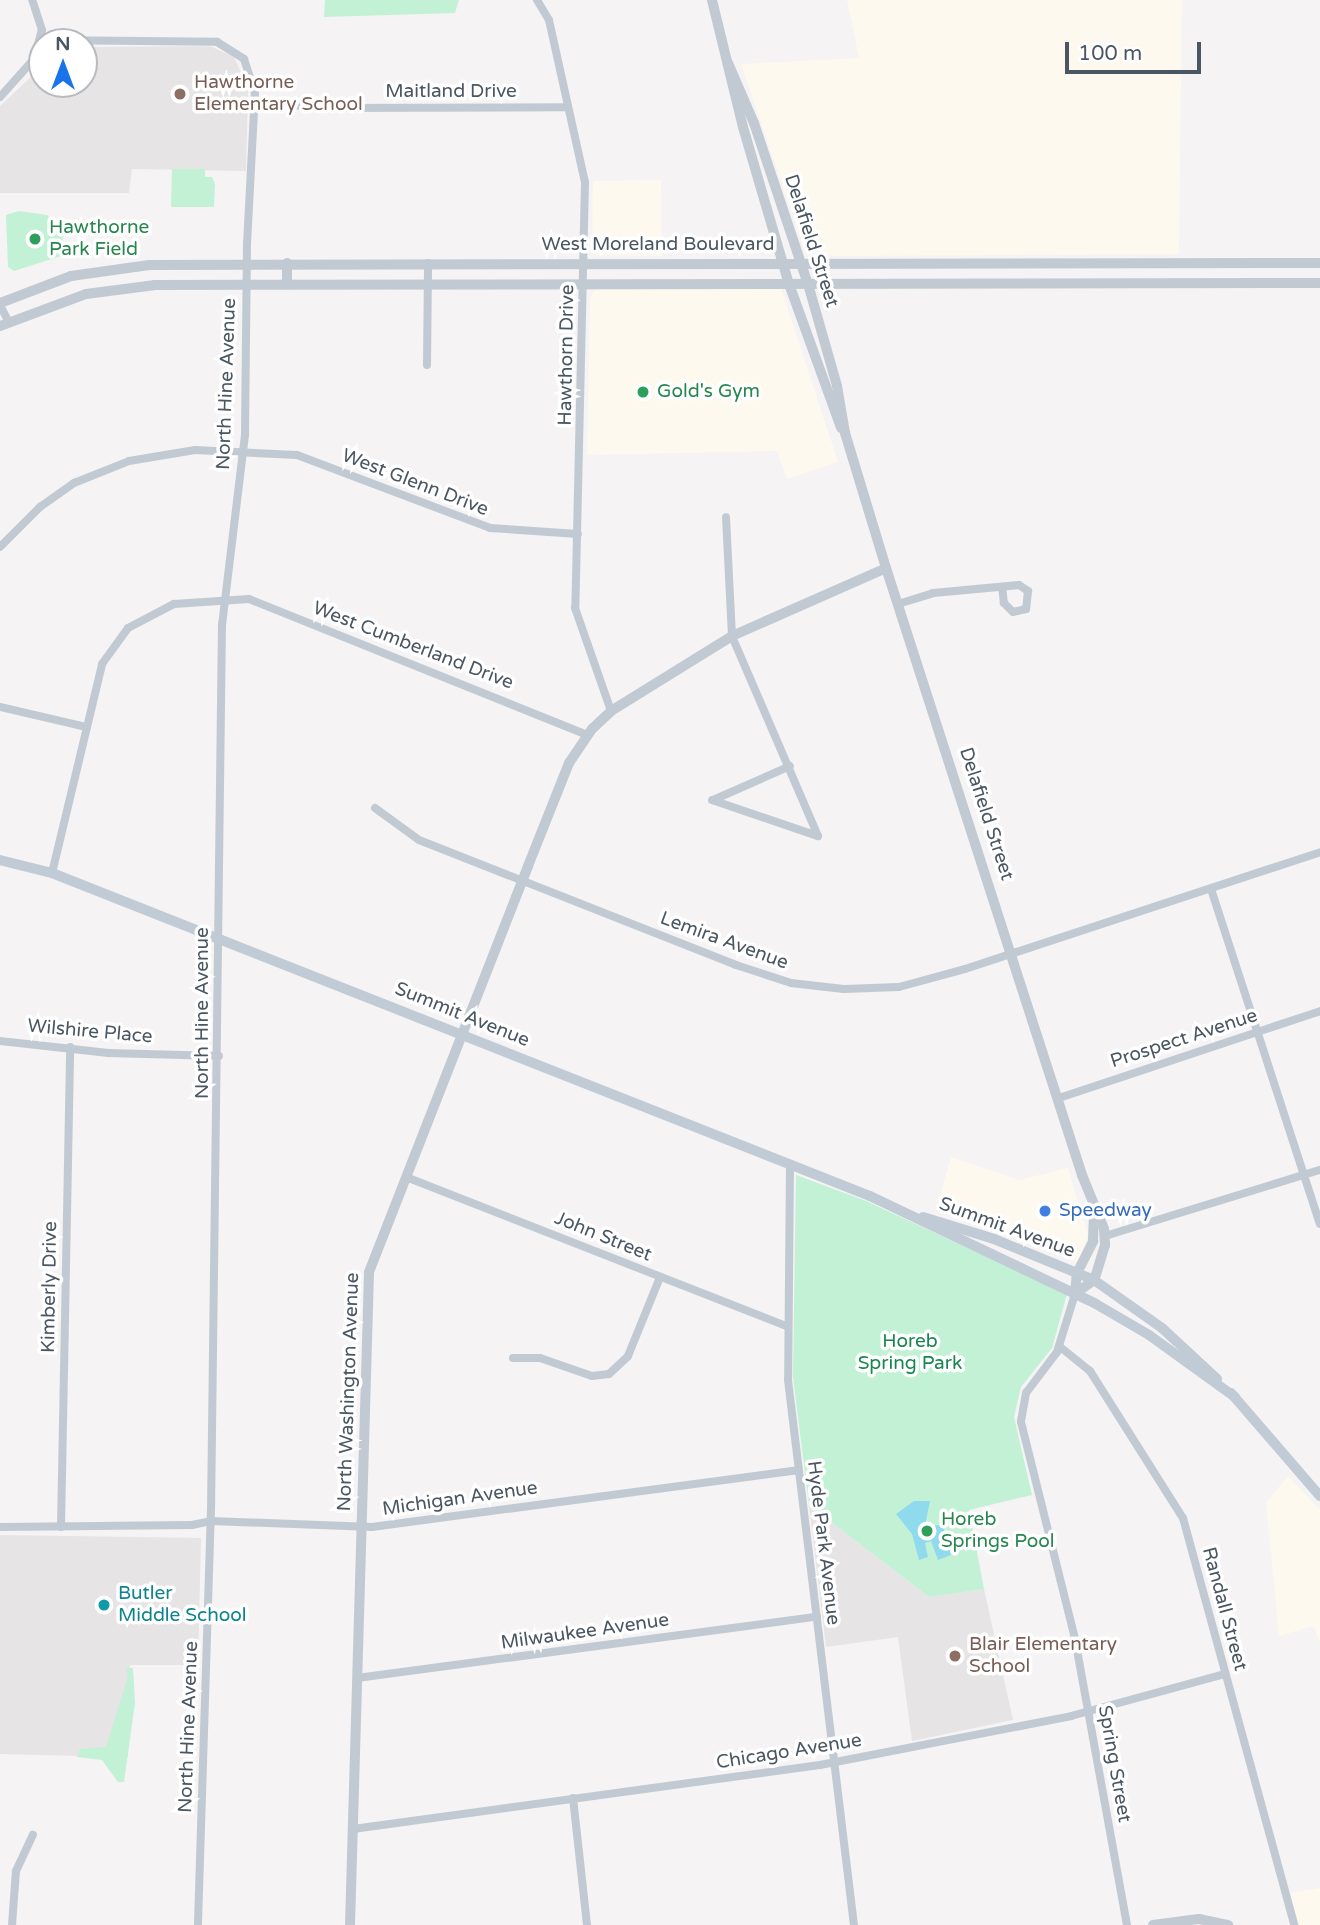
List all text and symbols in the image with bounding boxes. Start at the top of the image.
north arrow [28,28,98,98]
scale bar [1068,28,1204,72]
text: N [55,33,71,55]
text: 100 m [1078,41,1142,66]
place label: Hawthorne Elementary School [194,72,363,116]
street label: Maitland Drive [385,81,517,103]
marker: Hawthorne Elementary School [172,86,188,102]
street label: Delafield Street [779,172,843,310]
place label: Hawthorne Park Field [49,217,149,261]
marker: Hawthorne Park Field [27,231,43,247]
street label: West Moreland Boulevard [542,234,774,256]
street label: Hawthorn Drive [554,284,580,426]
street label: North Hine Avenue [213,298,241,470]
place label: Gold's Gym [657,381,760,403]
marker: Gold's Gym [635,384,651,400]
street label: West Glenn Drive [339,445,491,521]
street label: West Cumberland Drive [309,597,517,695]
street label: Delafield Street [954,745,1018,883]
street label: Lemira Avenue [657,907,791,975]
street label: North Hine Avenue [192,927,214,1099]
street label: Summit Avenue [391,978,533,1052]
street label: Prospect Avenue [1108,1004,1260,1074]
street label: Wilshire Place [27,1015,153,1049]
street label: Summit Avenue [936,1193,1078,1263]
place label: Speedway [1059,1200,1152,1222]
marker: Speedway [1037,1203,1053,1219]
street label: John Street [551,1207,655,1267]
street label: Kimberly Drive [37,1221,63,1353]
street label: North Washington Avenue [333,1272,365,1512]
park label: Horeb Spring Park [858,1331,962,1375]
street label: Hyde Park Avenue [802,1460,844,1626]
street label: Michigan Avenue [381,1477,539,1521]
place label: Horeb Springs Pool [941,1509,1055,1553]
marker: Horeb Springs Pool [919,1523,935,1539]
street label: Randall Street [1197,1545,1251,1673]
place label: Butler Middle School [118,1583,247,1627]
marker: Butler Middle School [96,1597,112,1613]
street label: Milwaukee Avenue [500,1609,670,1655]
place label: Blair Elementary School [969,1634,1117,1678]
street label: North Hine Avenue [175,1641,203,1813]
marker: Blair Elementary School [947,1648,963,1664]
street label: Spring Street [1092,1704,1136,1824]
street label: Chicago Avenue [715,1729,863,1775]

